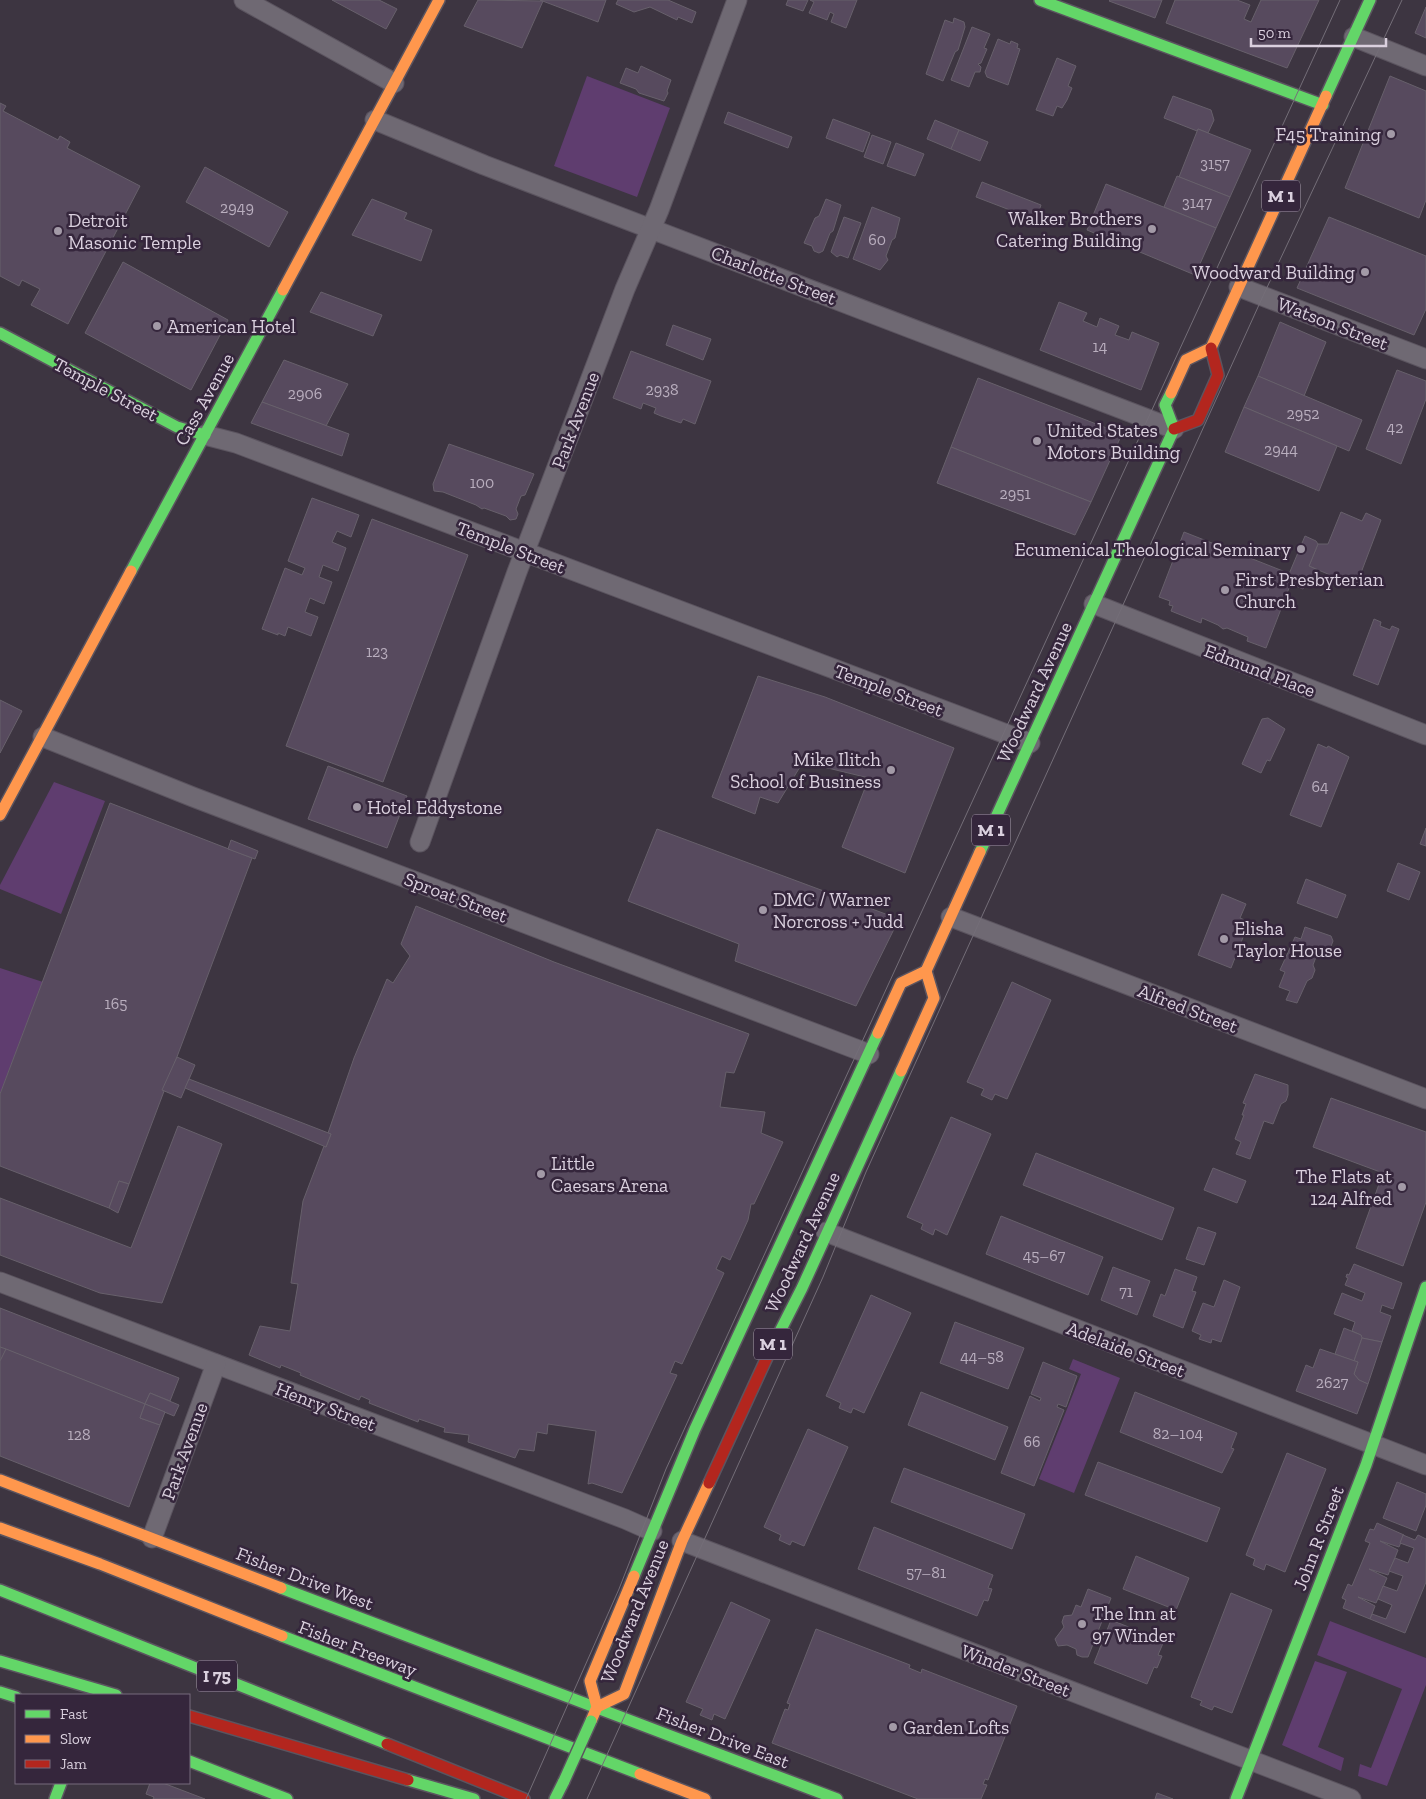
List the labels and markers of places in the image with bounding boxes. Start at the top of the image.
place label: F45 Training [1275,123,1382,146]
marker: F45 Training [1385,128,1397,140]
place label: Walker Brothers Catering Building [996,207,1143,252]
place label: Detroit Masonic Temple [68,209,201,254]
marker: Walker Brothers Catering Building [1146,223,1158,235]
marker: Detroit Masonic Temple [52,225,64,237]
place label: Woodward Building [1192,261,1356,284]
marker: Woodward Building [1359,266,1371,278]
place label: American Hotel [167,315,296,338]
marker: American Hotel [151,320,163,332]
place label: United States Motors Building [1047,419,1181,464]
marker: United States Motors Building [1031,435,1043,447]
place label: Ecumenical Theological Seminary [1014,538,1291,561]
marker: Ecumenical Theological Seminary [1295,543,1307,555]
place label: First Presbyterian Church [1235,568,1384,613]
marker: First Presbyterian Church [1219,584,1231,596]
place label: Mike Ilitch School of Business [730,748,881,793]
marker: Mike Ilitch School of Business [885,764,897,776]
place label: Hotel Eddystone [367,796,502,819]
marker: Hotel Eddystone [351,801,363,813]
place label: DMC / Warner Norcross + Judd [773,888,904,933]
marker: DMC / Warner Norcross + Judd [757,904,769,916]
place label: Elisha Taylor House [1234,917,1342,962]
marker: Elisha Taylor House [1218,933,1230,945]
place label: Little Caesars Arena [551,1152,668,1197]
place label: The Flats at 124 Alfred [1296,1165,1393,1210]
marker: Little Caesars Arena [535,1168,547,1180]
marker: The Flats at 124 Alfred [1396,1181,1408,1193]
place label: The Inn at 97 Winder [1092,1602,1176,1647]
marker: The Inn at 97 Winder [1076,1618,1088,1630]
place label: Garden Lofts [903,1716,1009,1739]
marker: Garden Lofts [887,1721,899,1733]

